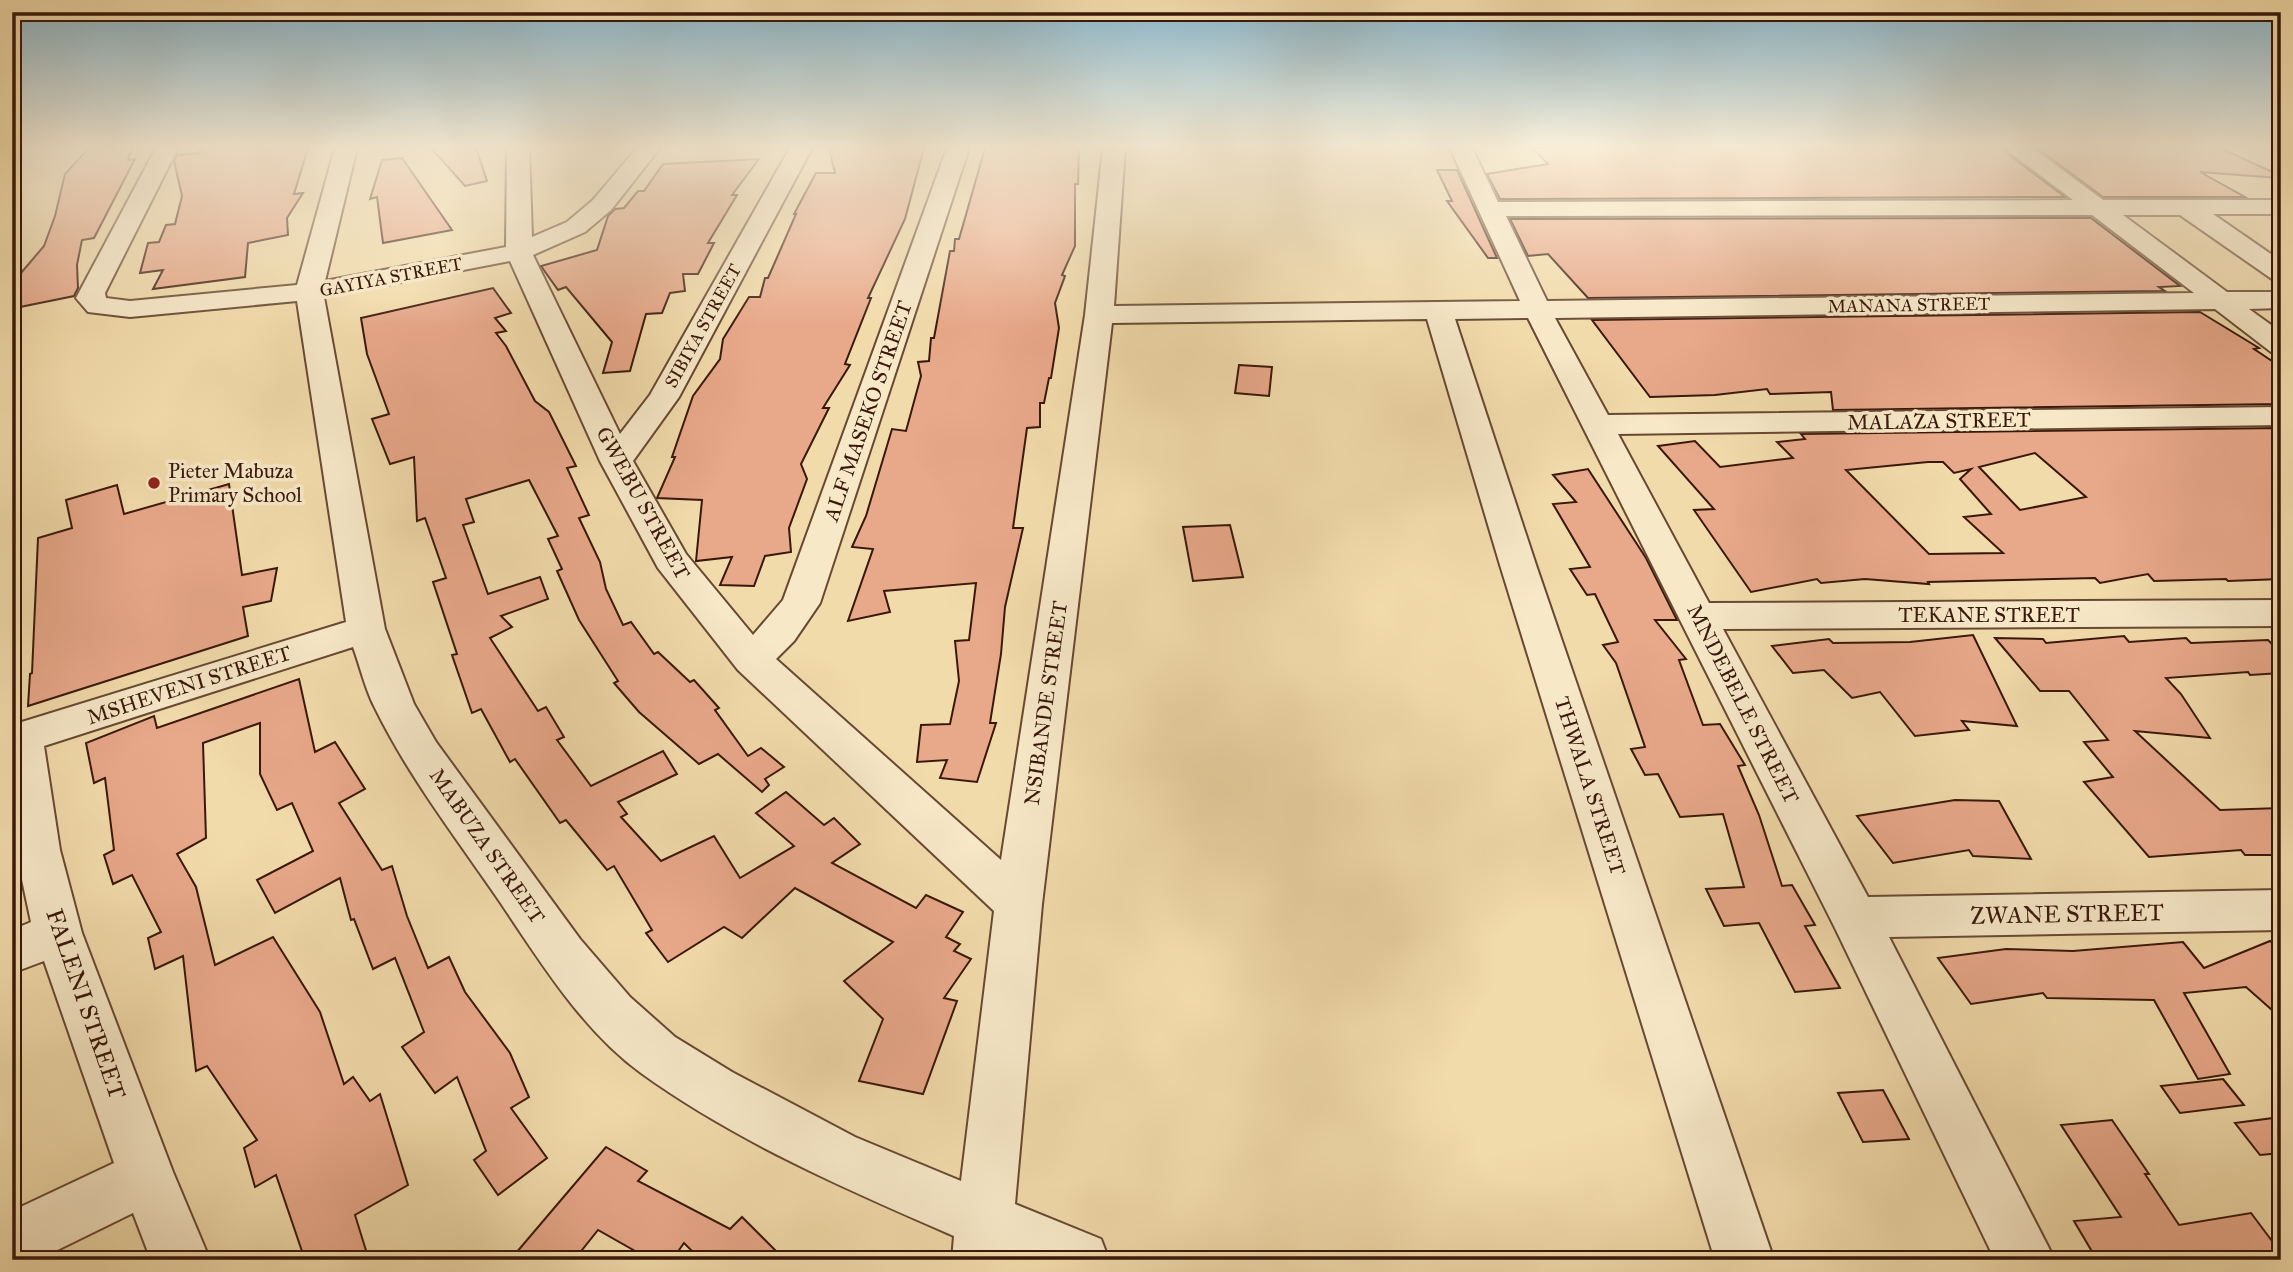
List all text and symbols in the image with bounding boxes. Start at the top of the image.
street label: GAYIYA STREET [318,252,464,302]
street label: SIBIYA STREET [660,260,746,392]
street label: MANANA STREET [1828,293,1990,317]
street label: ALF MASEKO STREET [818,297,918,526]
street label: MALAZA STREET [1847,406,2031,436]
street label: GWEBU STREET [590,422,696,584]
place label: Pieter Mabuza Primary School [168,458,302,508]
marker: Pieter Mabuza Primary School [146,475,162,491]
street label: NSIBANDE STREET [1019,599,1073,807]
street label: MNDEBELE STREET [1681,600,1805,808]
street label: TEKANE STREET [1898,602,2080,628]
street label: MSHEVENI STREET [83,640,295,730]
street label: THWALA STREET [1549,693,1631,879]
street label: MABUZA STREET [424,763,550,929]
street label: ZWANE STREET [1970,897,2164,931]
street label: FALENI STREET [39,905,133,1103]

